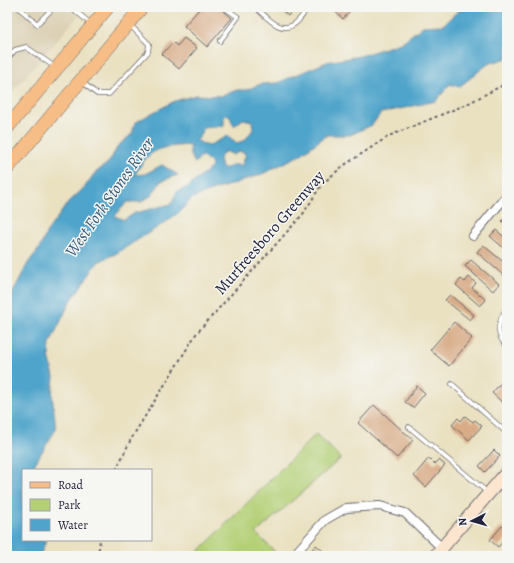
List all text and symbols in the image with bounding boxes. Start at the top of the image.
water label: West Fork Stones River [60,132,160,262]
street label: Murfreesboro Greenway [210,165,330,299]
legend [22,469,152,541]
text: Road [58,477,84,493]
text: Park [58,497,81,513]
north arrow [452,501,492,541]
text: Water [57,517,88,533]
text: N [455,517,470,527]

